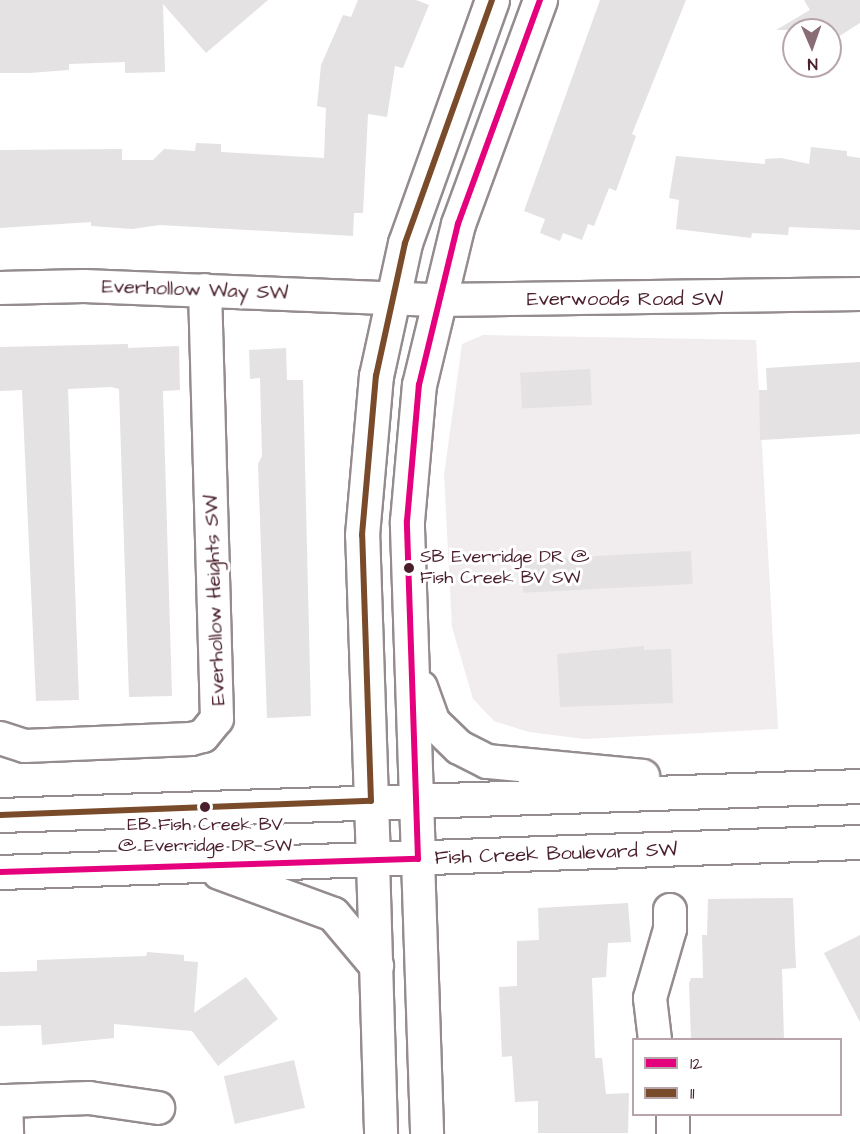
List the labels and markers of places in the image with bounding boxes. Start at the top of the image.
place label: SB Everridge DR @ Fish Creek BV SW [420,547,590,590]
marker: SB Everridge DR @ Fish Creek BV SW [403,562,415,574]
marker: EB Fish Creek BV @ Everridge DR SW [199,801,211,813]
place label: EB Fish Creek BV @ Everridge DR SW [118,815,292,858]

